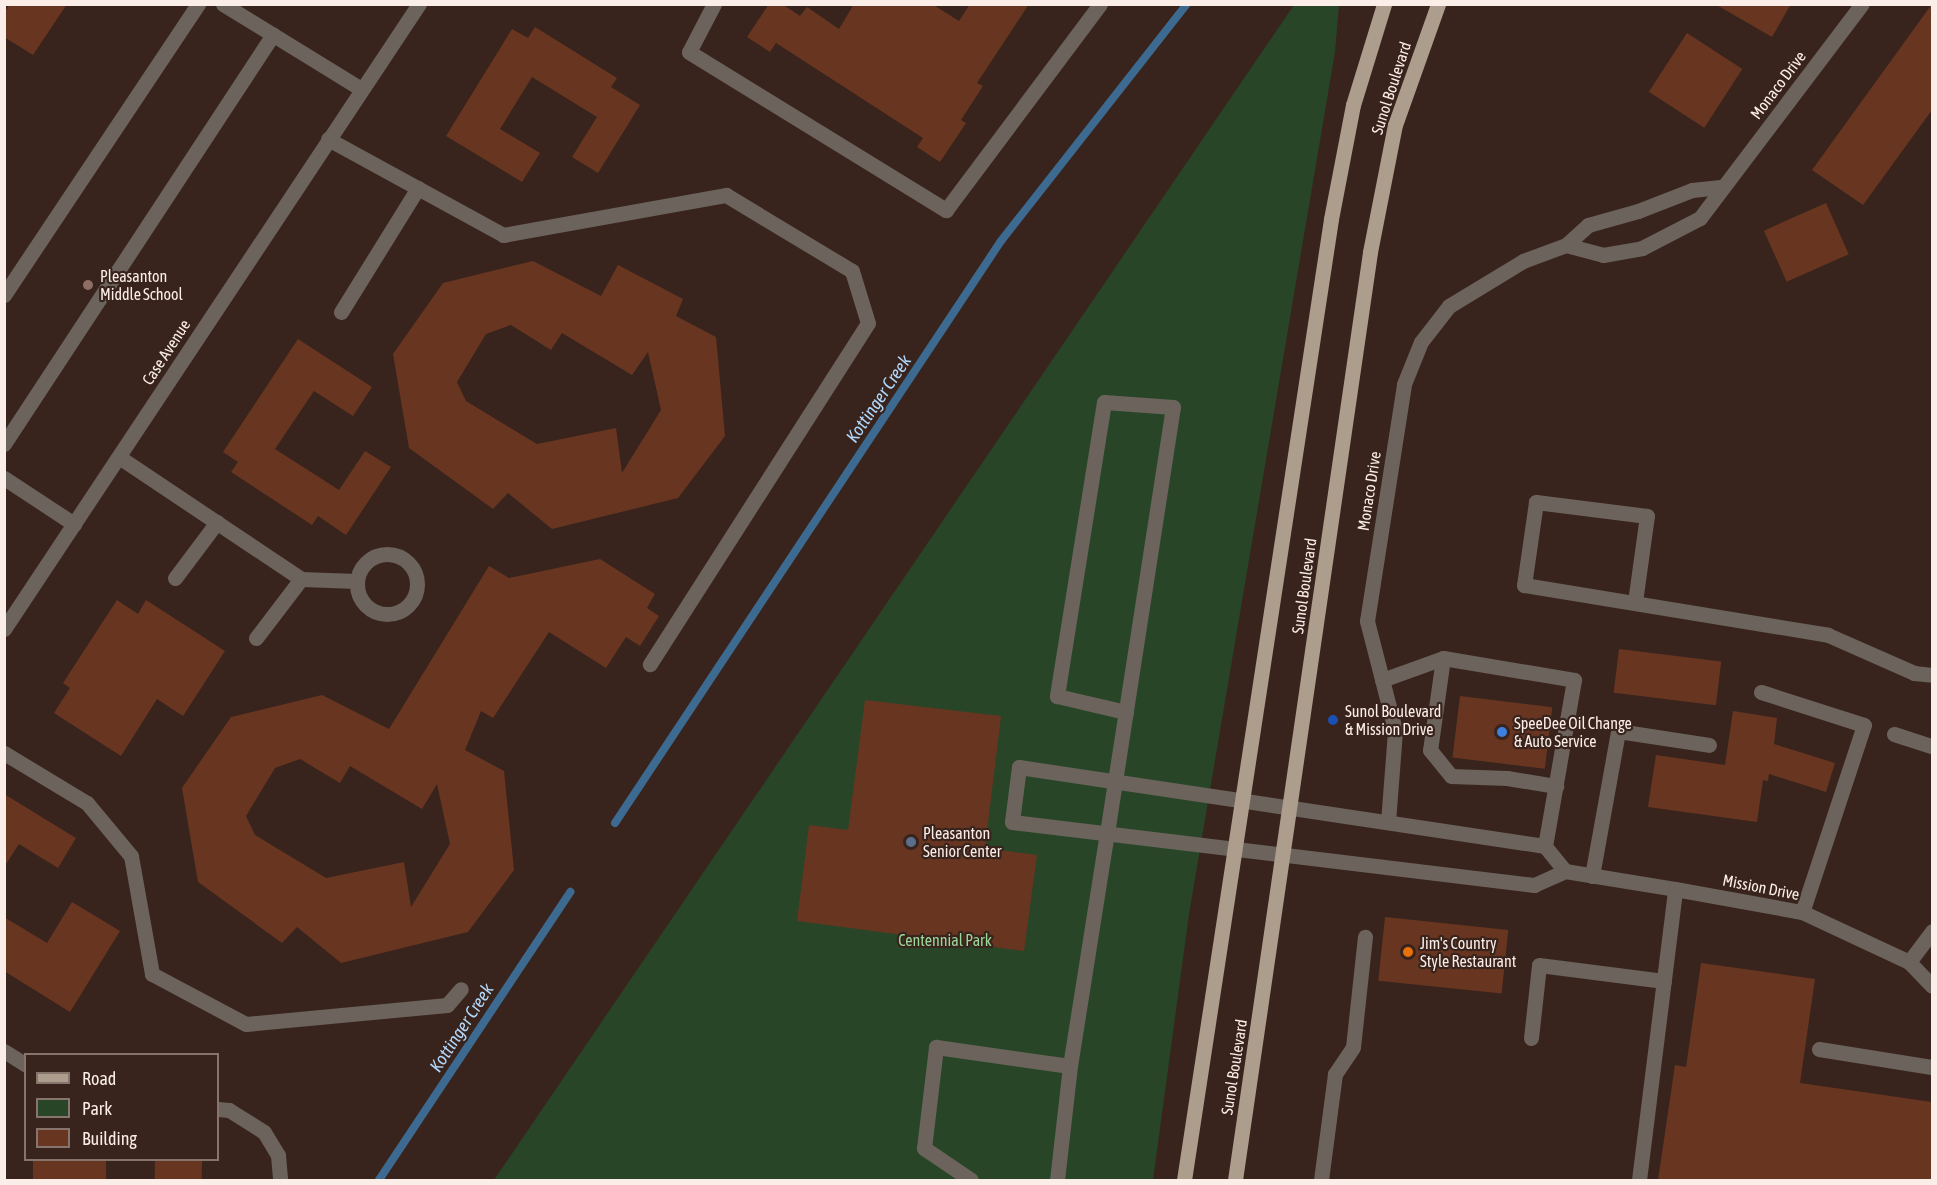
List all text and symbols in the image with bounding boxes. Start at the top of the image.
street label: Sunol Boulevard [1367,39,1415,137]
street label: Monaco Drive [1746,47,1810,123]
place label: Pleasanton Middle School [100,266,183,304]
marker: Pleasanton Middle School [81,278,95,292]
street label: Case Avenue [138,316,194,388]
water label: Kottinger Creek [842,351,916,447]
street label: Monaco Drive [1353,450,1385,532]
street label: Sunol Boulevard [1288,537,1320,635]
place label: Sunol Boulevard & Mission Drive [1345,701,1441,739]
marker: Sunol Boulevard & Mission Drive [1326,713,1340,727]
place label: SpeeDee Oil Change & Auto Service [1514,713,1632,751]
marker: SpeeDee Oil Change & Auto Service [1495,725,1509,739]
place label: Pleasanton Senior Center [923,823,1002,861]
marker: Pleasanton Senior Center [904,835,918,849]
street label: Mission Drive [1721,870,1801,904]
park label: Centennial Park [898,930,992,950]
place label: Jim's Country Style Restaurant [1420,933,1516,971]
marker: Jim's Country Style Restaurant [1401,945,1415,959]
water label: Kottinger Creek [425,980,499,1076]
street label: Sunol Boulevard [1217,1018,1251,1116]
legend [24,1053,219,1161]
text: Road [82,1068,116,1089]
text: Park [82,1098,112,1119]
text: Building [82,1128,137,1149]

